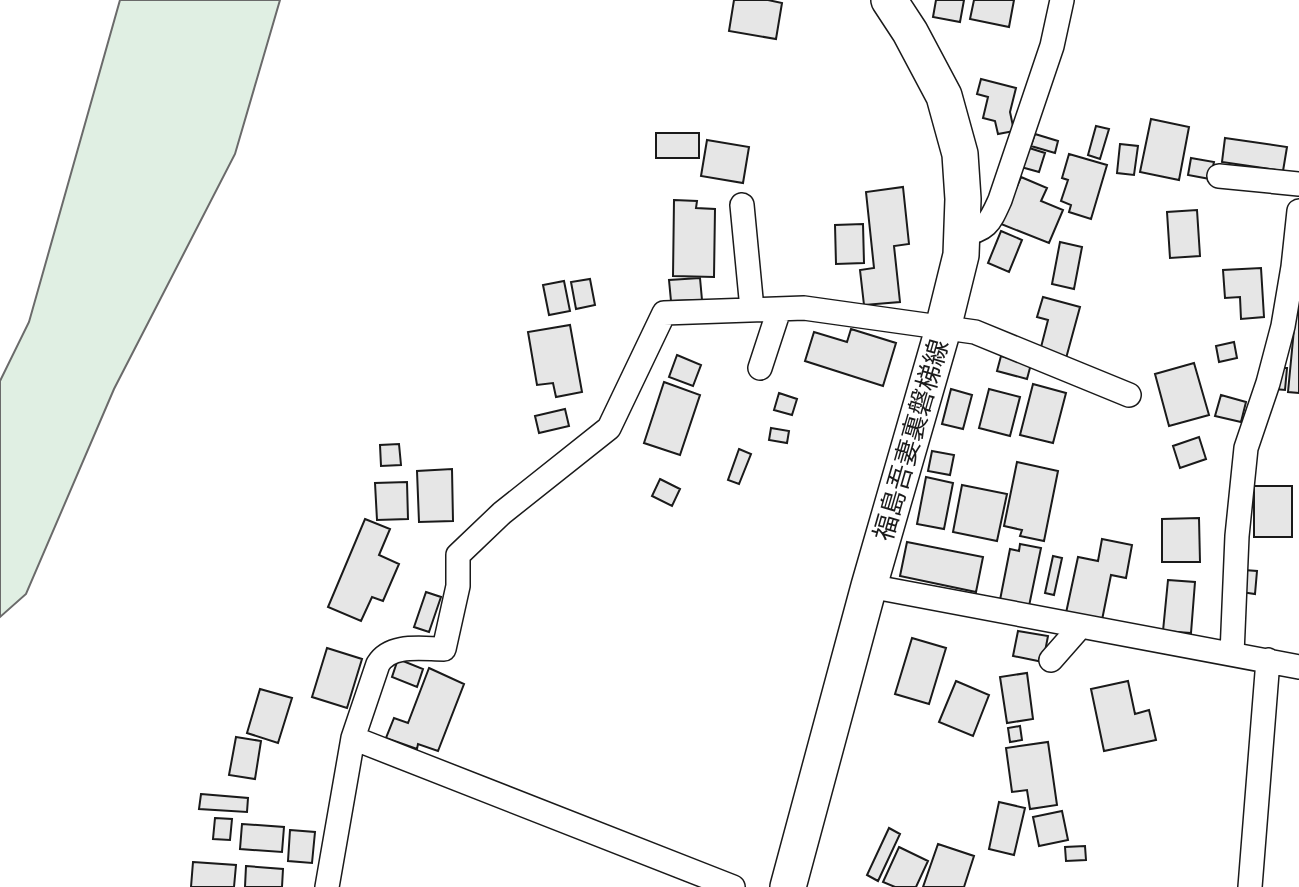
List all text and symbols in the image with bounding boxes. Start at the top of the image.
street label: 福島吾妻裏磐梯線 [867,336,955,544]

